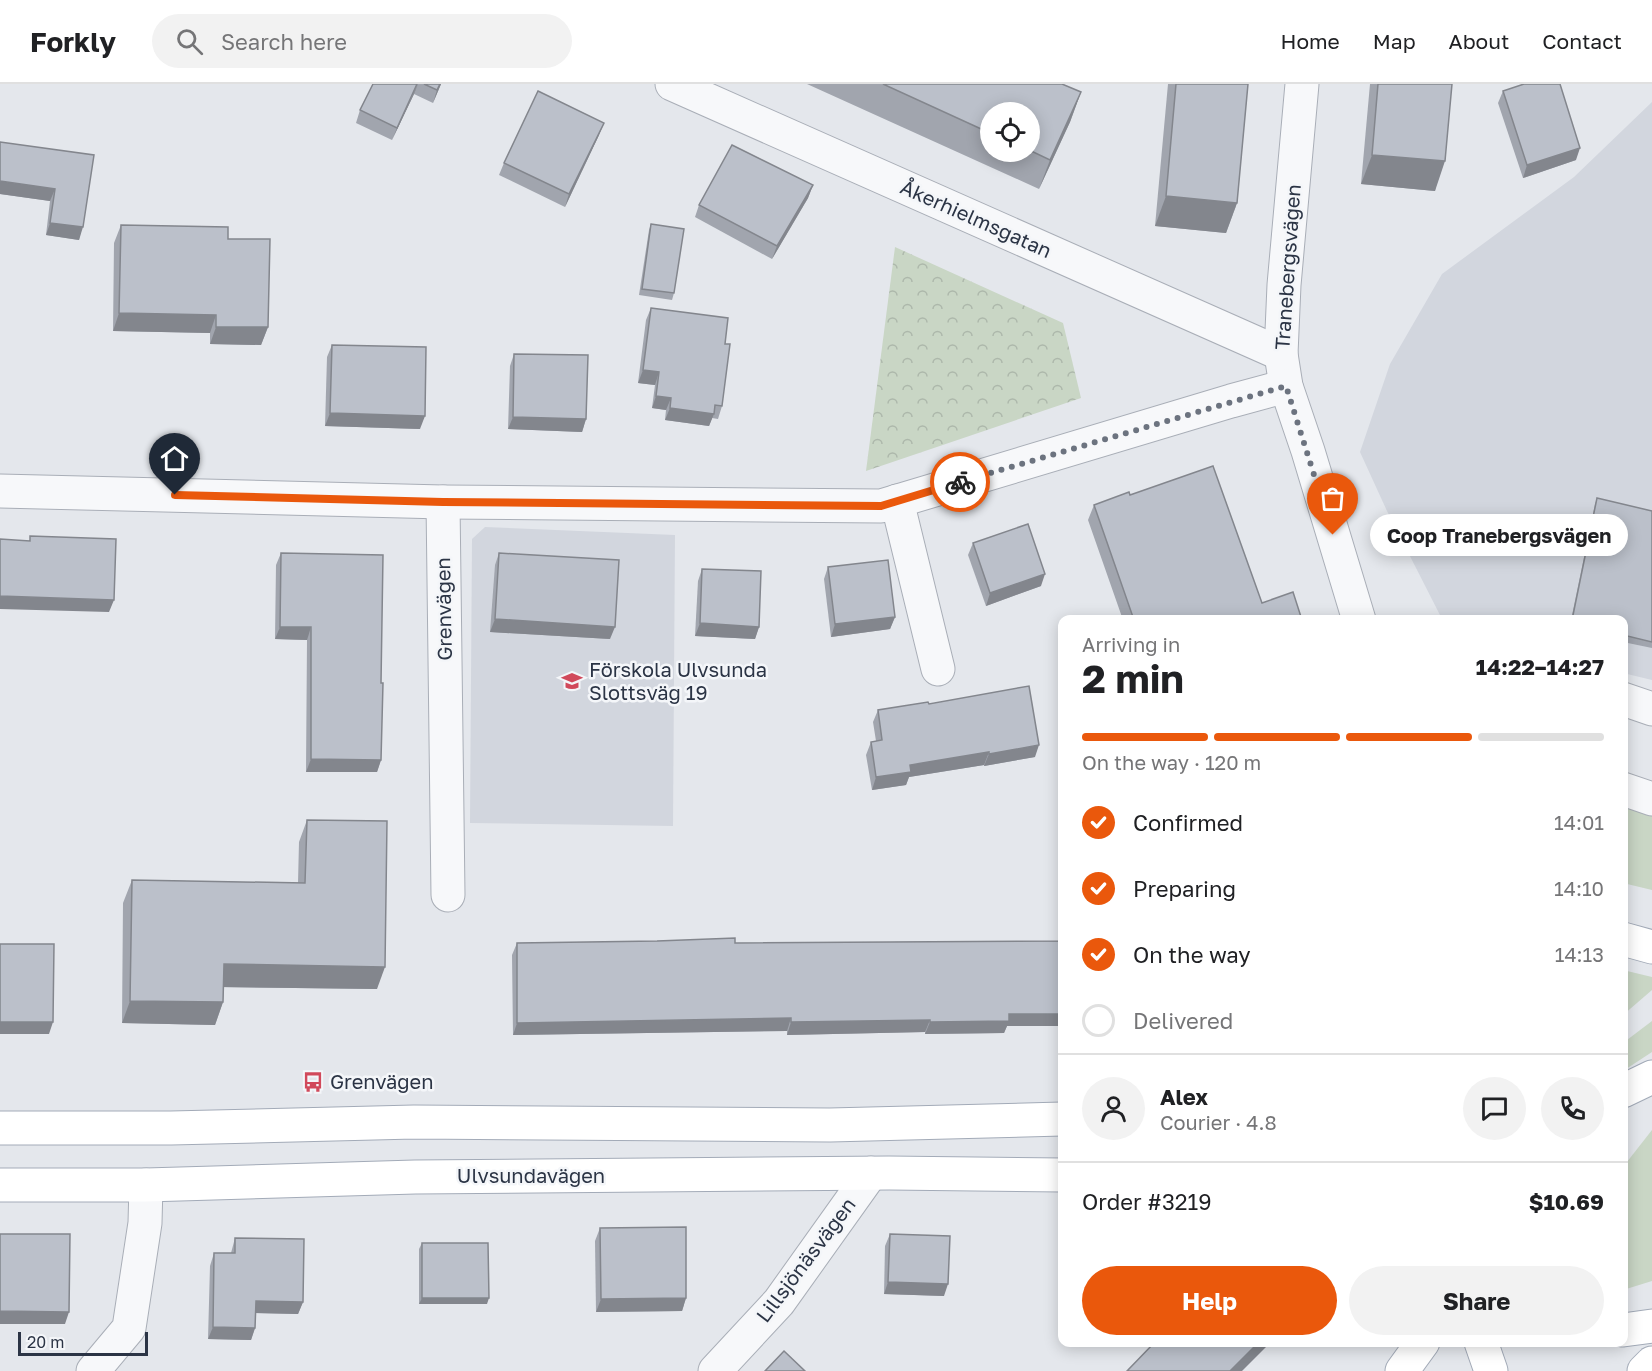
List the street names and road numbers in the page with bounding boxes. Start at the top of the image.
street label: Åkerhielmsgatan [897,174,1056,262]
street label: Tranebergsvägen [1269,183,1305,351]
street label: Grenvägen [430,557,456,661]
street label: Ulvsundavägen [457,1163,605,1187]
street label: Lillsjönäsvägen [750,1192,860,1327]

